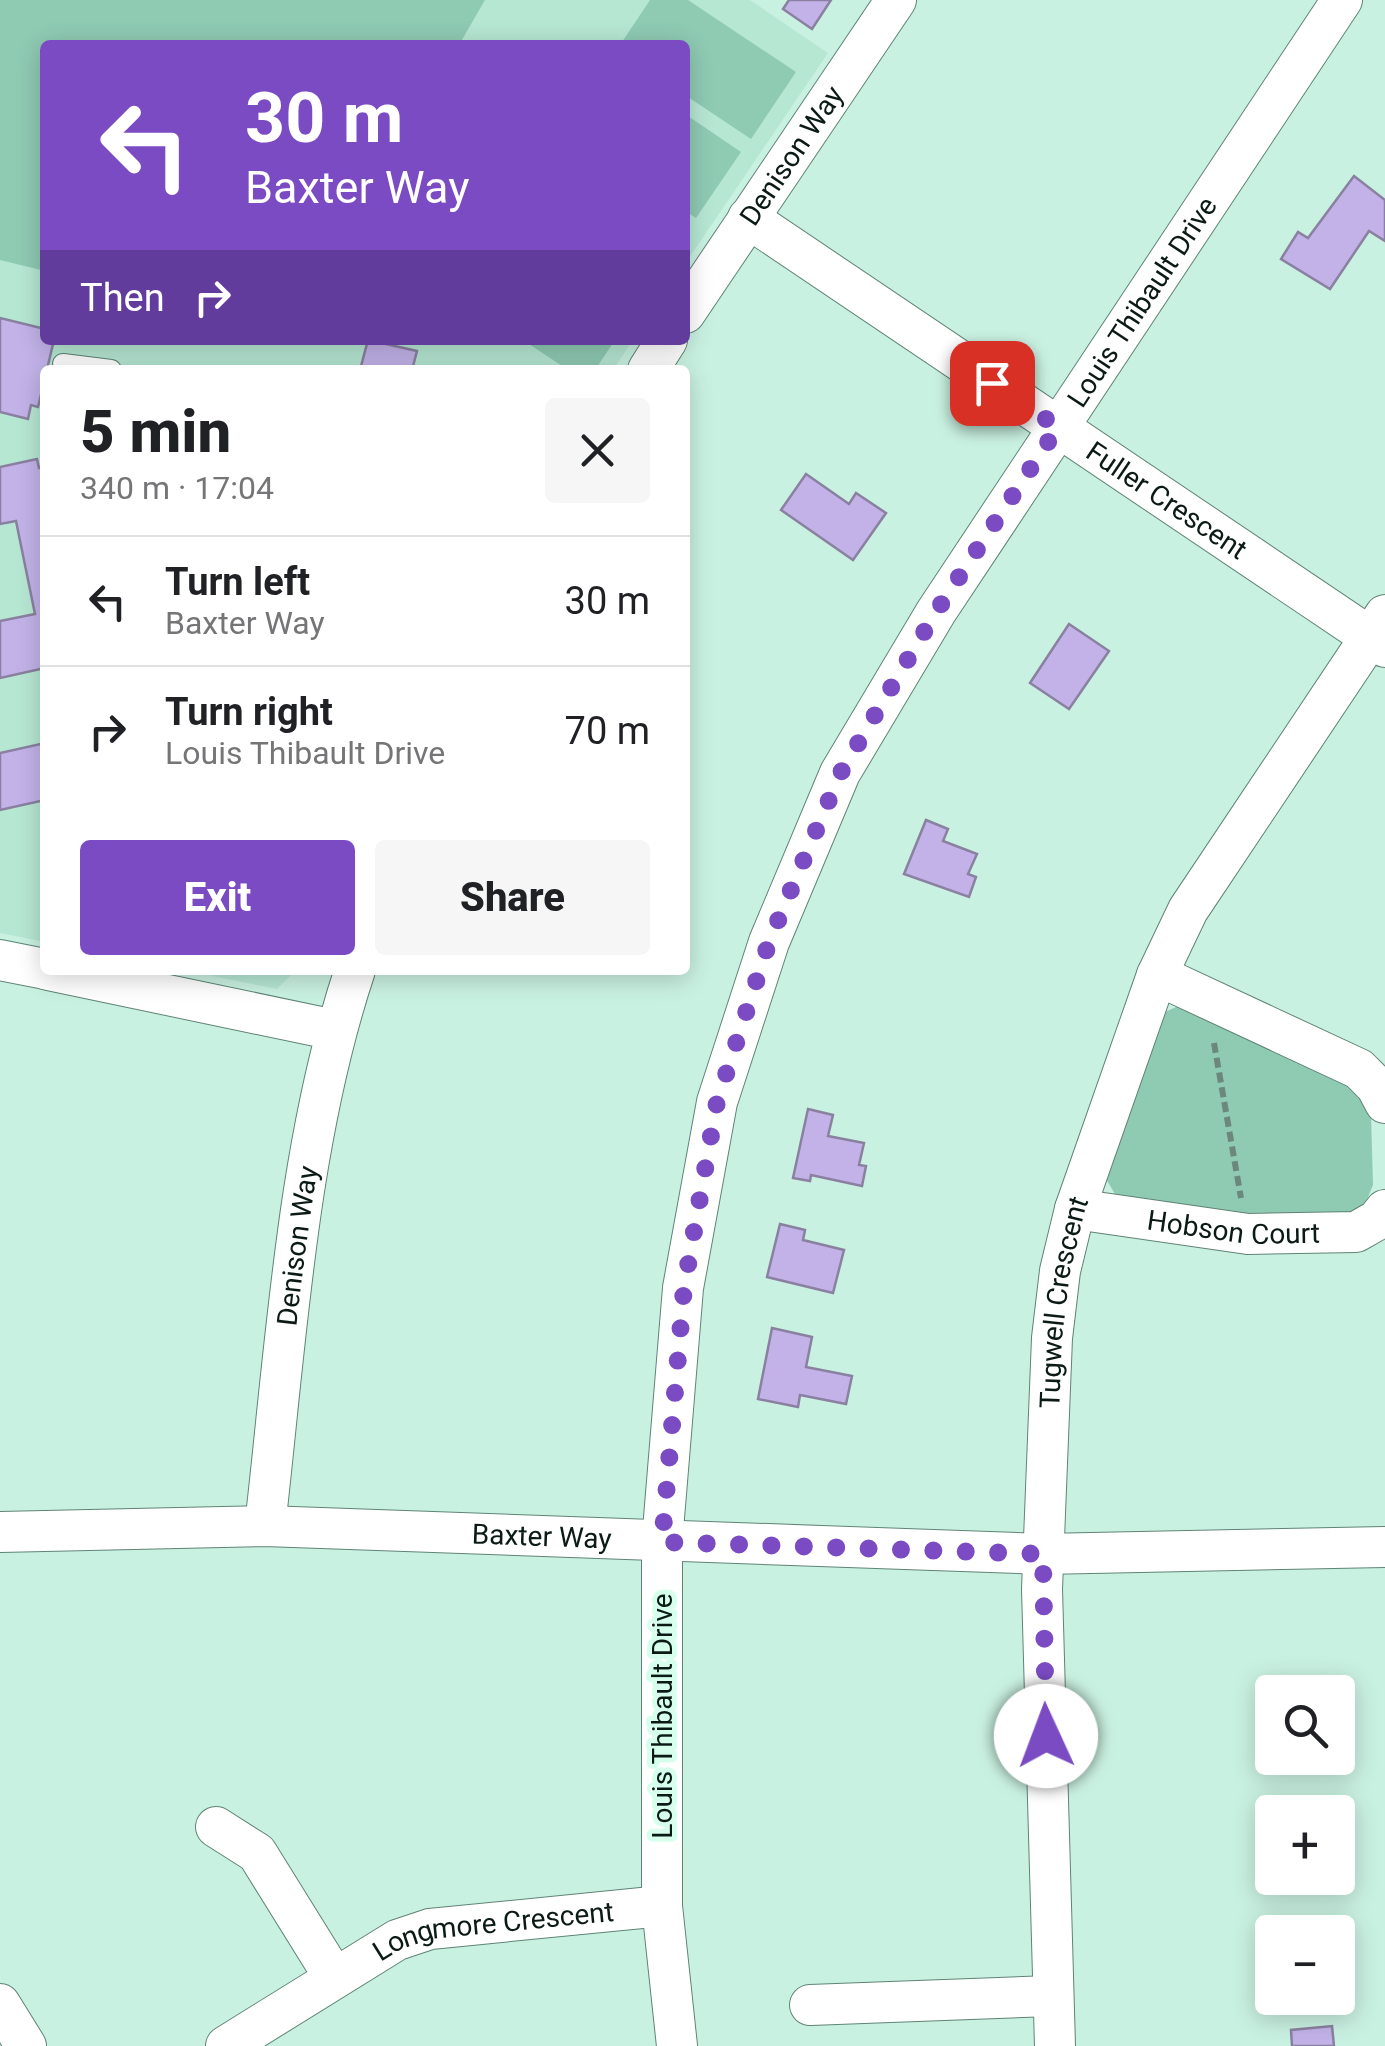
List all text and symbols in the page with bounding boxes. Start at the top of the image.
text: 30 m [245,77,403,159]
icon: left [80,80,210,210]
street label: Denison Way [733,80,850,232]
text: Baxter Way [245,161,469,214]
street label: Louis Thibault Drive [1061,191,1224,413]
icon: right [185,270,240,325]
text: Then [80,276,165,320]
pin [950,341,1035,426]
icon: arrive [965,356,1020,411]
text: 5 min [80,396,231,467]
button: close [545,398,650,503]
street label: Fuller Crescent [1080,435,1253,566]
text: 340 m · 17:04 [80,469,274,507]
text: Turn left [165,560,310,604]
icon: left [80,574,135,629]
text: 30 m [565,579,650,623]
text: Baxter Way [165,604,325,642]
text: Turn right [165,690,333,734]
icon: right [80,704,135,759]
text: 70 m [565,709,650,753]
text: Louis Thibault Drive [165,734,445,772]
button: Exit [80,840,355,955]
button: Share [375,840,650,955]
street label: Denison Way [270,1163,325,1328]
street label: Tugwell Crescent [1033,1192,1095,1409]
street label: Hobson Court [1145,1204,1320,1251]
street label: Baxter Way [471,1517,612,1555]
street label: Louis Thibault Drive [646,1593,679,1839]
map controls [1255,1675,1355,2015]
button: search [1255,1675,1355,1775]
position arrow [994,1684,1098,1788]
button: + [1255,1795,1355,1895]
street label: Longmore Crescent [367,1895,615,1968]
button: − [1255,1915,1355,2015]

